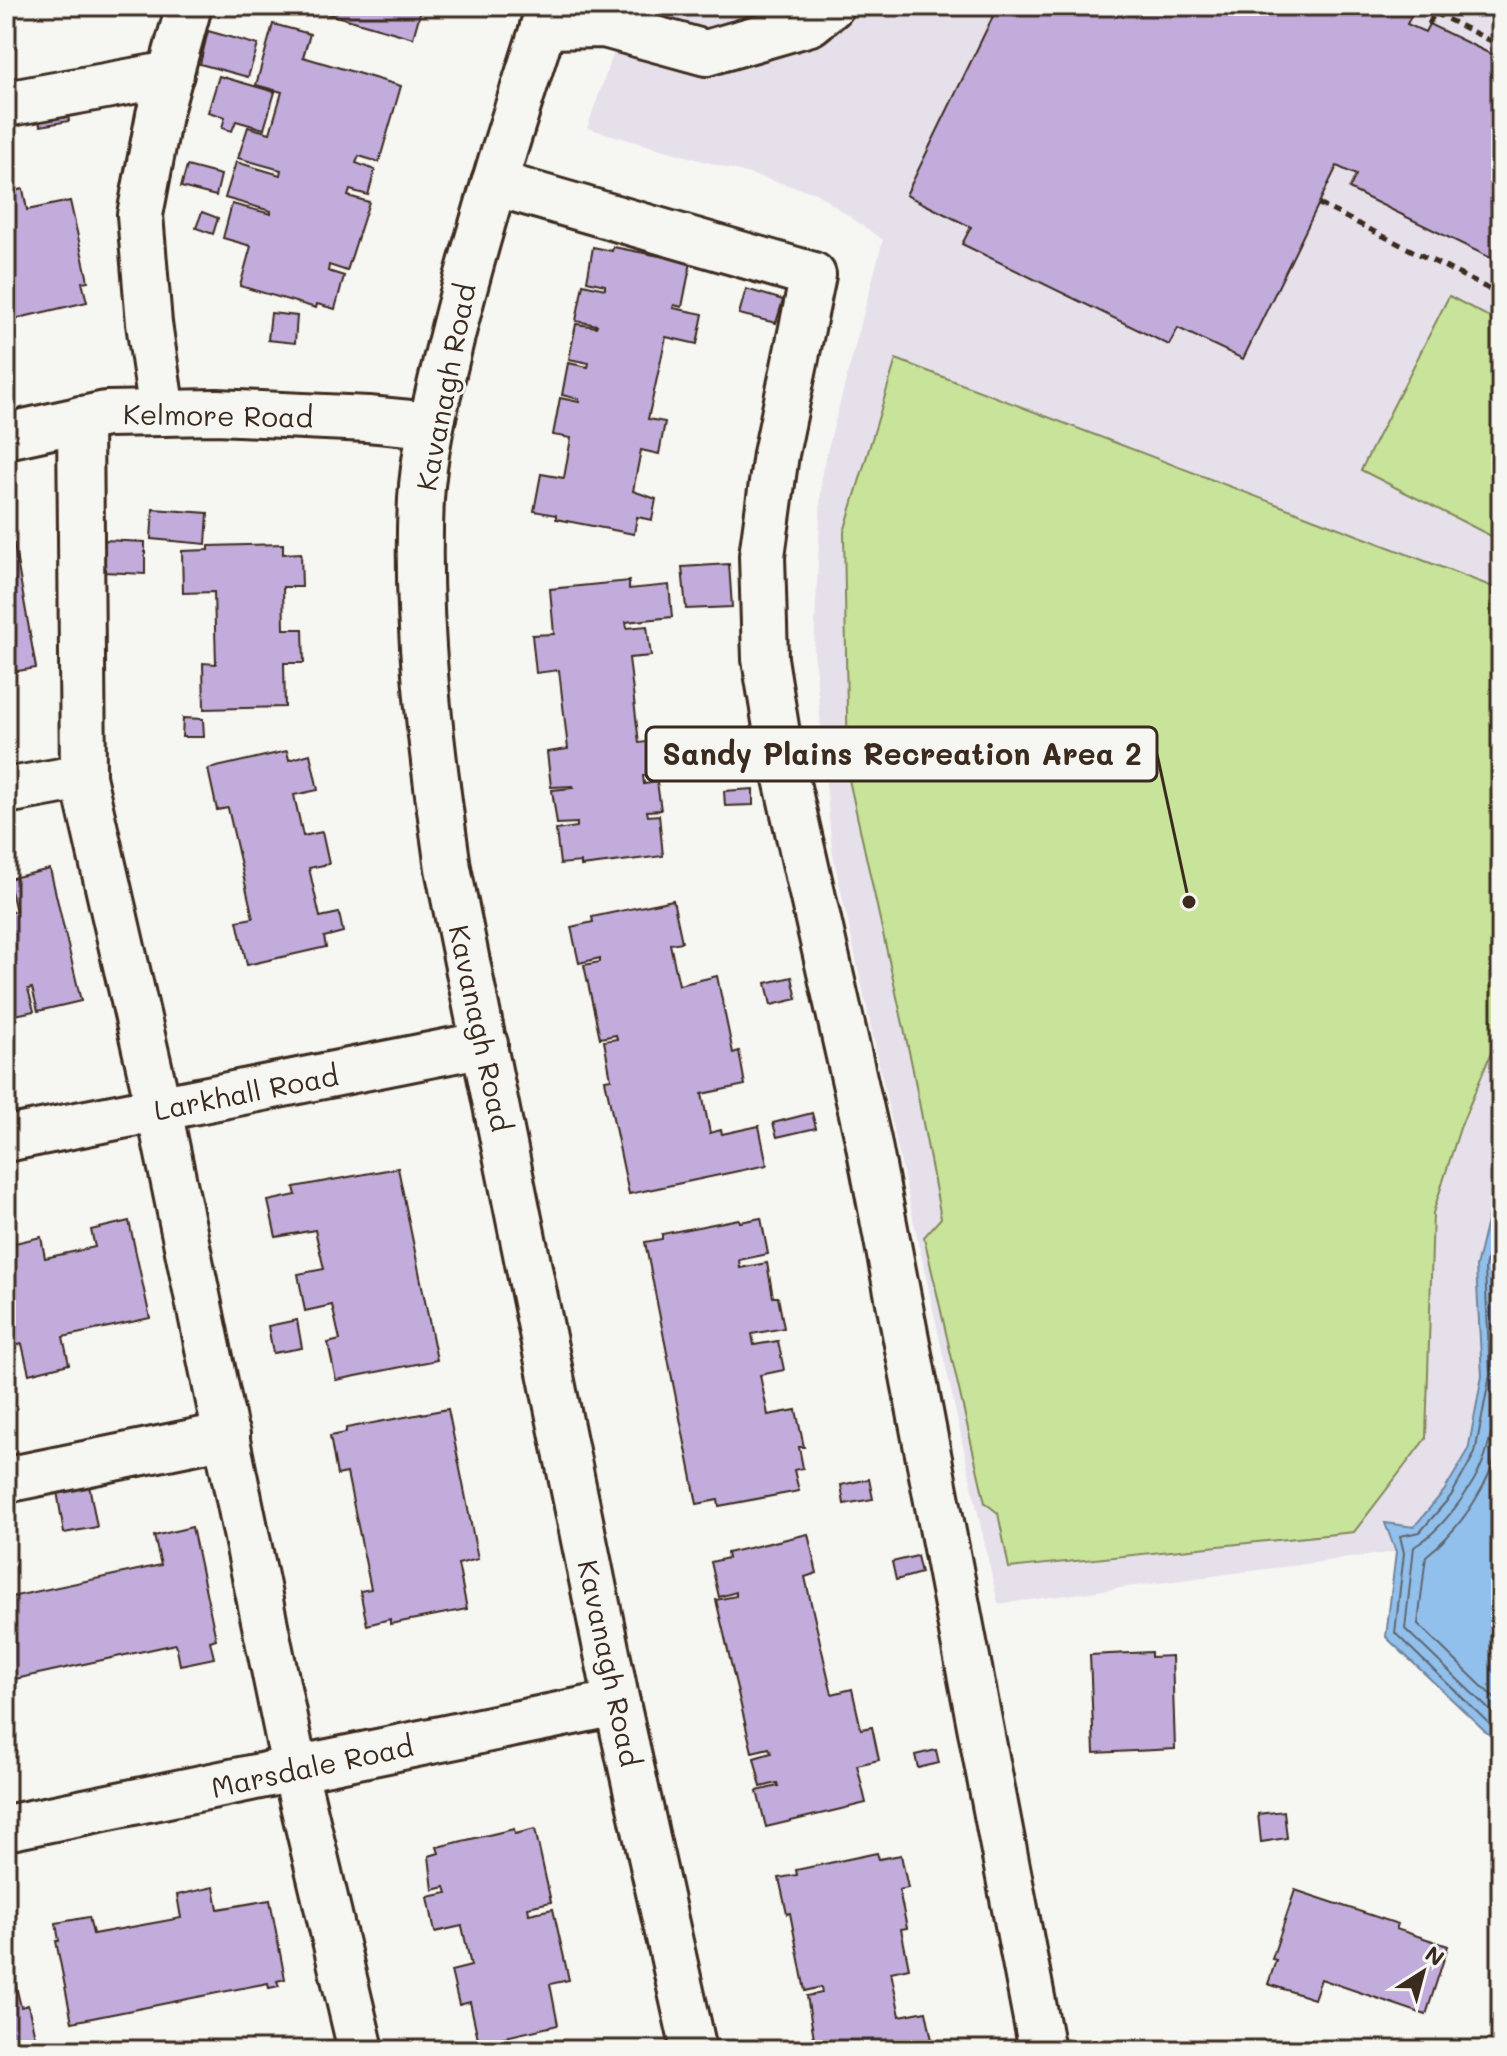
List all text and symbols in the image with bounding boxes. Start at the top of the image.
street label: Kavanagh Road [407,280,483,494]
street label: Kelmore Road [123,395,313,435]
callout: Sandy Plains Recreation Area 2 [646,727,1157,781]
text: Sandy Plains Recreation Area 2 [662,733,1142,773]
street label: Kavanagh Road [442,921,520,1135]
street label: Larkhall Road [151,1056,341,1128]
street label: Kavanagh Road [571,1556,649,1770]
street label: Marsdale Road [208,1727,416,1805]
north arrow [1383,1932,1463,2012]
text: N [1420,1939,1450,1972]

